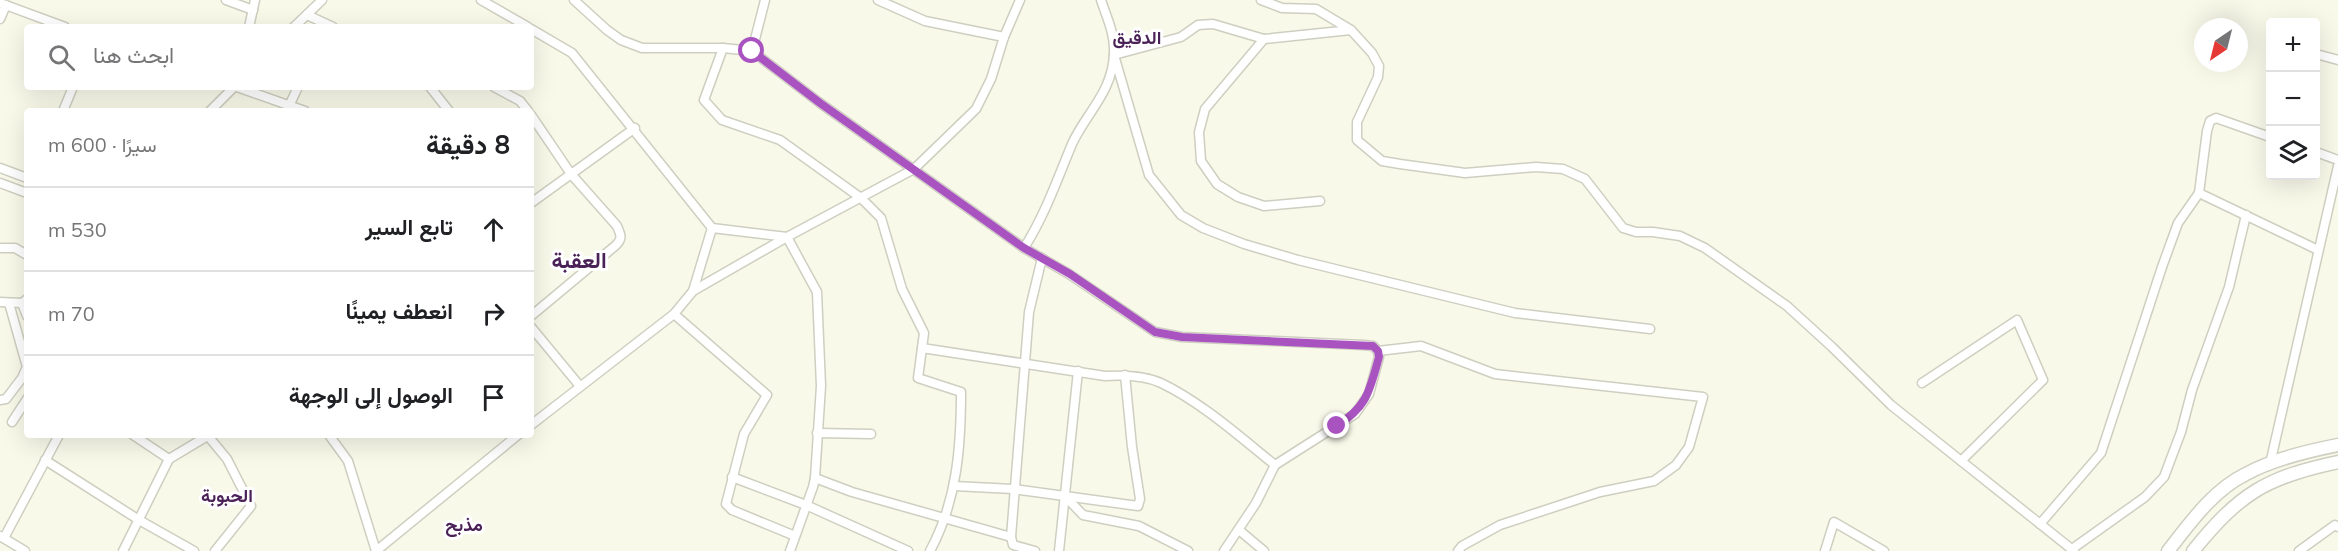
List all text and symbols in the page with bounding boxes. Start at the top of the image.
north arrow [2194,18,2248,72]
map controls [2266,18,2320,180]
button: + [2266,18,2320,72]
search box [24,24,534,90]
district label: الدقيق [1113,26,1161,49]
route start [738,37,764,63]
icon: search [45,41,78,74]
text: ابحث هنا [93,41,174,69]
button: − [2266,72,2320,126]
button: layers [2266,126,2320,180]
text: 8 دقيقة [426,128,510,161]
text: سيرًا · 600 m [48,132,157,157]
text: تابع السير [365,213,453,241]
icon: ahead [477,213,510,246]
text: 530 m [48,217,107,242]
district label: العقبة [551,246,607,274]
text: انعطف يمينًا [346,297,453,325]
icon: right [477,297,510,330]
text: 70 m [48,301,95,326]
text: الوصول إلى الوجهة [289,381,453,409]
icon: arrive [477,381,510,414]
route end [1323,412,1349,438]
district label: الحبوبة [201,484,253,507]
district label: مذبح [445,513,483,537]

